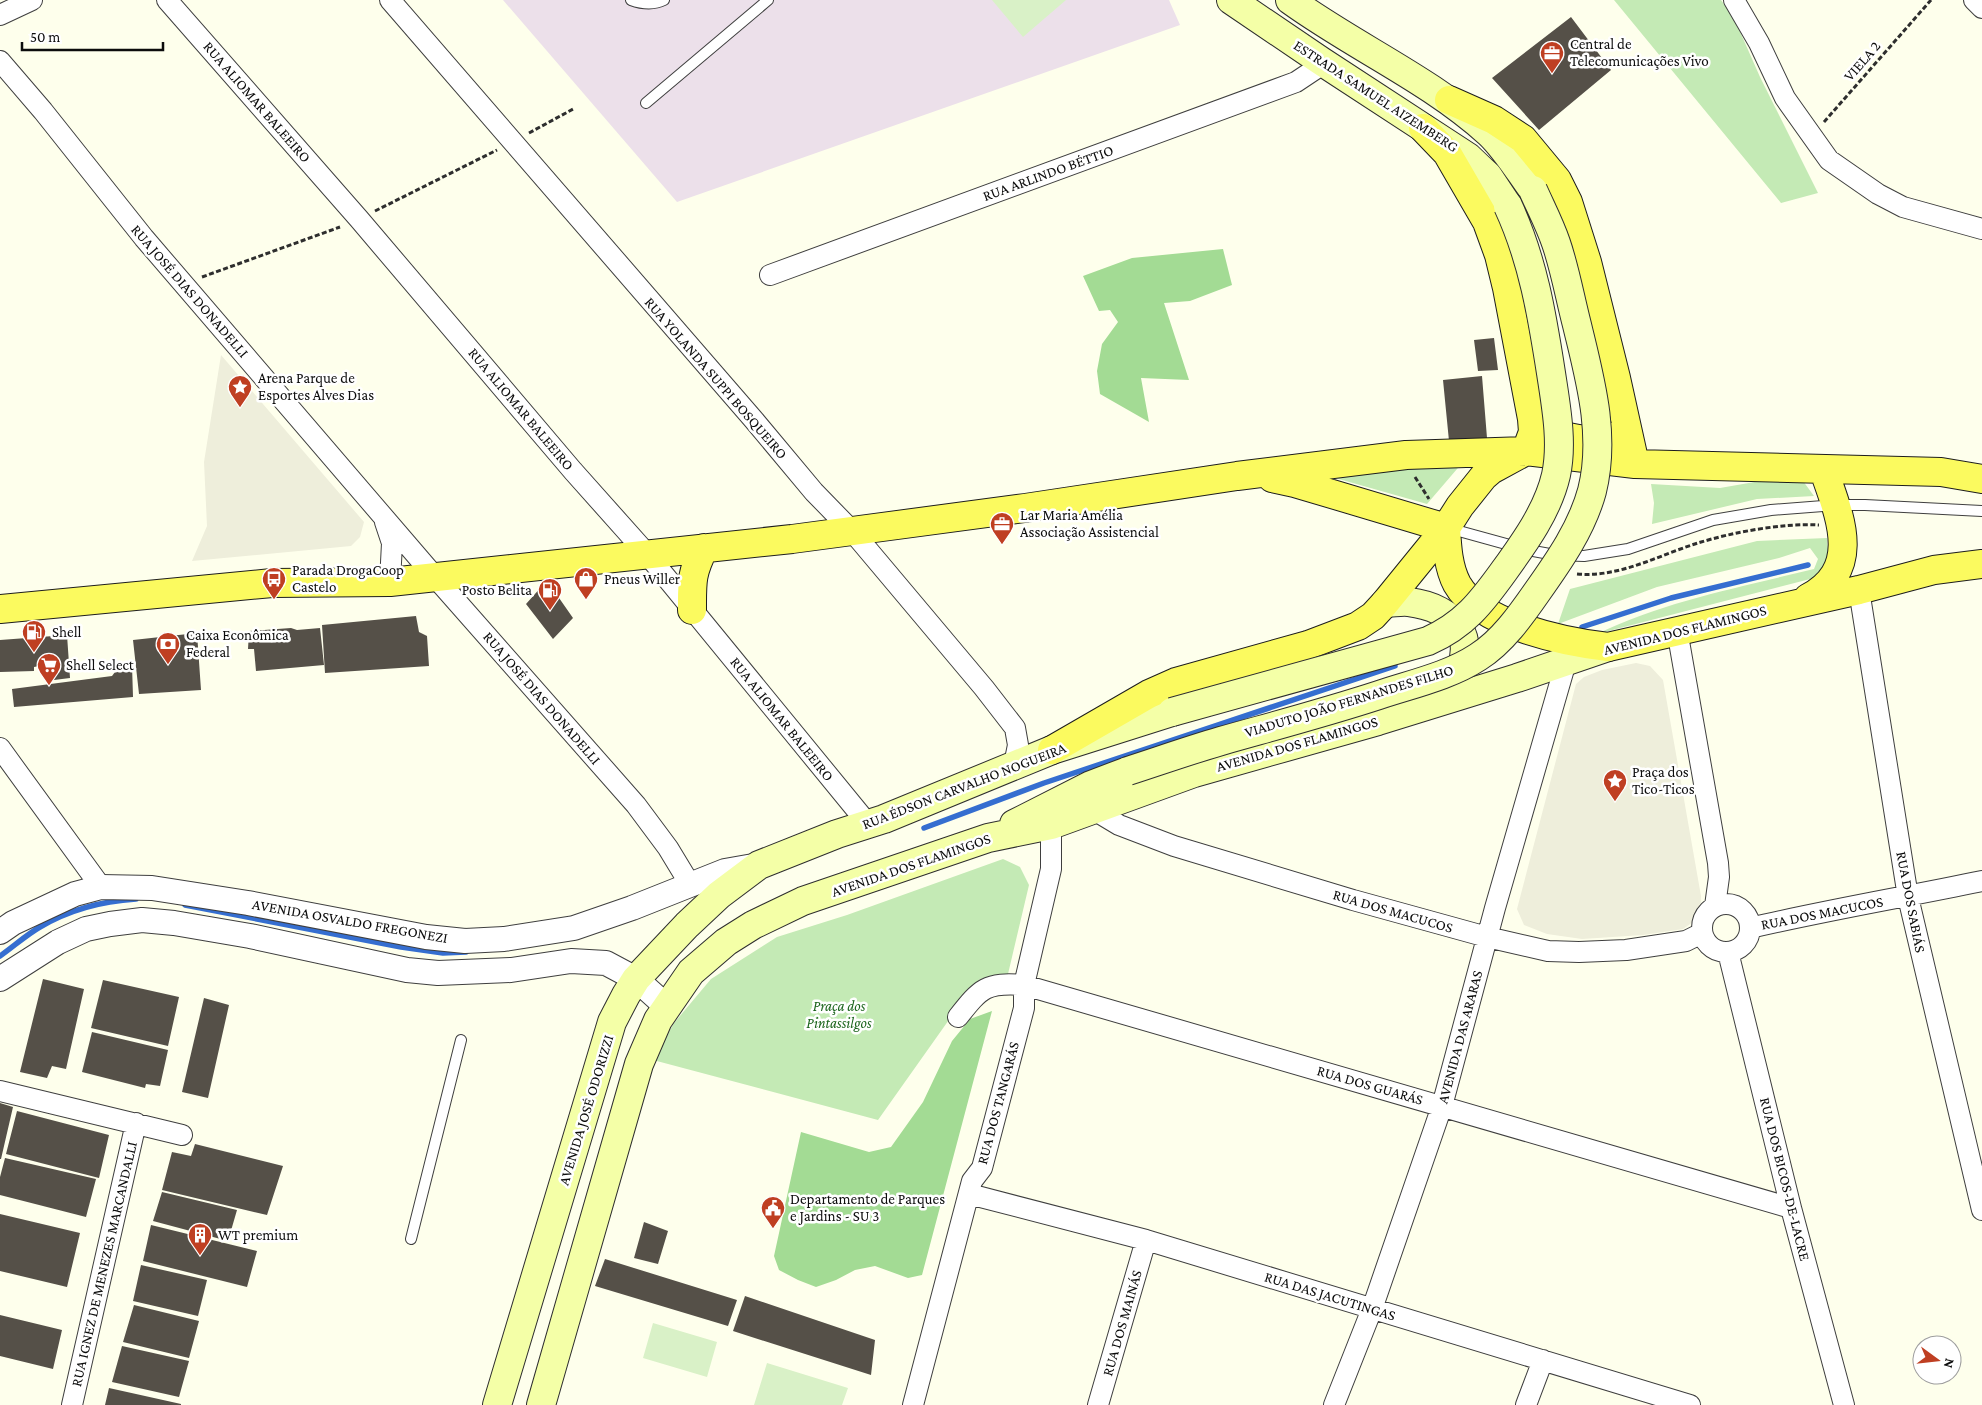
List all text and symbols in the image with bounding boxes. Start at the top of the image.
scale bar [22,20,164,52]
text: 50 m [30,29,60,45]
place label: Central de Telecomunicações Vivo [1570,36,1709,70]
street label: ESTRADA SAMUEL AIZEMBERG [1291,37,1461,155]
street label: RUA ALIOMAR BALEEIRO [200,38,314,166]
street label: VIELA 2 [1840,38,1884,84]
office icon: Central de Telecomunicações Vivo [1539,40,1565,74]
street label: RUA ARLINDO BÉTTIO [981,142,1115,204]
street label: RUA JOSÉ DIAS DONADELLI [127,221,252,361]
street label: RUA YOLANDA SUPPI BOSQUEIRO [642,294,790,462]
street label: RUA ALIOMAR BALEEIRO [465,345,577,473]
place label: Arena Parque de Esportes Alves Dias [258,370,374,404]
place icon: Arena Parque de Esportes Alves Dias [227,374,253,408]
place label: Lar Maria Amélia Associação Assistencial [1020,507,1159,541]
office icon: Lar Maria Amélia Associação Assistencial [989,511,1015,545]
place label: Parada DrogaCoop Castelo [292,562,404,595]
bus stop icon: Parada DrogaCoop Castelo [261,566,287,600]
shop icon: Pneus Willer [573,566,599,600]
place label: Pneus Willer [604,571,681,587]
fuel station icon: Posto Belita [537,577,563,611]
place label: Posto Belita [462,582,532,598]
street label: AVENIDA DOS FLAMINGOS [1602,602,1768,658]
fuel station icon: Shell [21,619,47,653]
place label: Shell [52,624,82,640]
place label: Caixa Econômica Federal [186,627,289,660]
street label: RUA JOSÉ DIAS DONADELLI [479,628,604,768]
bank icon: Caixa Econômica Federal [155,631,181,665]
supermarket icon: Shell Select [36,652,62,686]
street label: RUA ALIOMAR BALEEIRO [727,654,837,784]
place label: Shell Select [66,657,135,673]
street label: VIADUTO JOÃO FERNANDES FILHO [1243,662,1456,741]
street label: AVENIDA DOS FLAMINGOS [1214,713,1380,775]
street label: RUA ÉDSON CARVALHO NOGUEIRA [860,739,1069,832]
place label: Praça dos Tico-Ticos [1632,764,1695,797]
place icon: Praça dos Tico-Ticos [1602,768,1628,802]
street label: AVENIDA DOS FLAMINGOS [829,830,993,900]
street label: RUA DOS SABIÁS [1893,850,1929,954]
street label: RUA DOS MACUCOS [1331,886,1455,936]
street label: RUA DOS MACUCOS [1760,893,1884,933]
street label: AVENIDA OSVALDO FREGONEZI [251,896,449,946]
street label: AVENIDA DAS ARARAS [1435,969,1485,1105]
park label: Praça dos Pintassilgos [806,998,872,1032]
street label: AVENIDA JOSÉ ODORIZZI [556,1033,617,1187]
street label: RUA DOS TANGARÁS [974,1040,1022,1166]
street label: RUA DOS GUARÁS [1315,1062,1425,1108]
street label: RUA DOS BICOS-DE-LACRE [1757,1096,1813,1262]
street label: RUA IGNEZ DE MENEZES MARCANDALLI [68,1140,140,1388]
place label: Departamento de Parques e Jardins - SU 3 [790,1191,945,1225]
public building icon: Departamento de Parques e Jardins - SU 3 [760,1195,786,1229]
building icon: WT premium [187,1222,213,1256]
place label: WT premium [218,1227,298,1244]
street label: RUA DOS MAINÁS [1099,1268,1145,1378]
street label: RUA DAS JACUTINGAS [1262,1268,1397,1325]
north arrow [1912,1335,1962,1385]
text: N [1940,1357,1959,1370]

